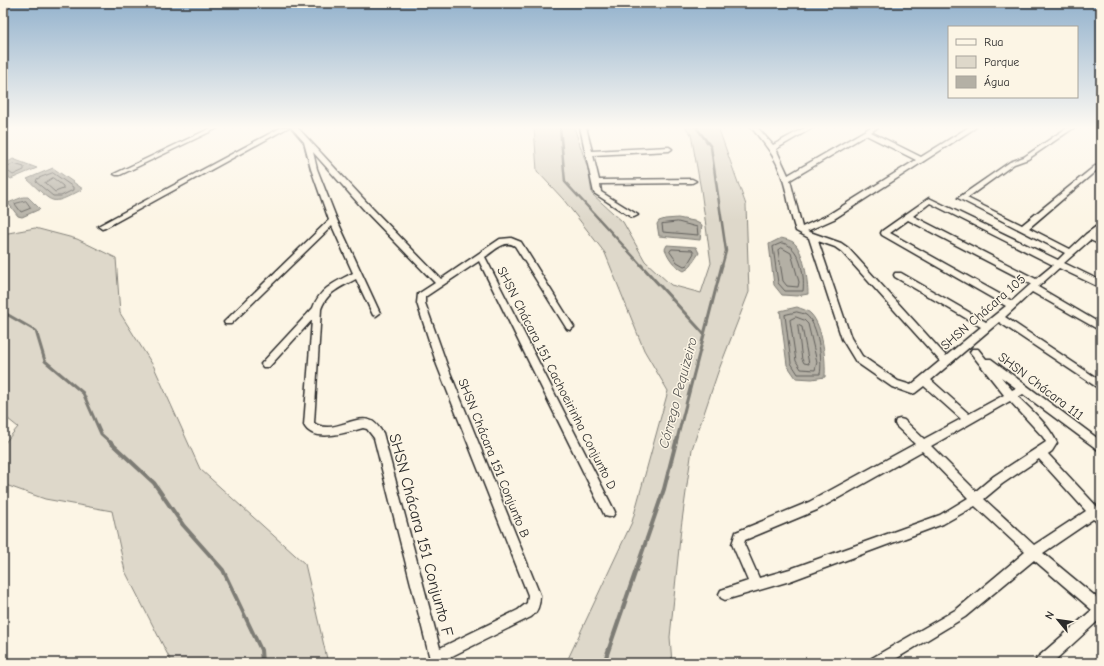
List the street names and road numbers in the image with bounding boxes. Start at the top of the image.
street label: SHSN Chácara 151 Cachoeirinha Conjunto D [494,264,620,492]
street label: SHSN Chácara 105 [938,271,1028,353]
street label: SHSN Chácara 111 [995,349,1087,423]
street label: SHSN Chácara 151 Conjunto B [455,376,533,540]
street label: SHSN Chácara 151 Conjunto F [385,432,457,639]

